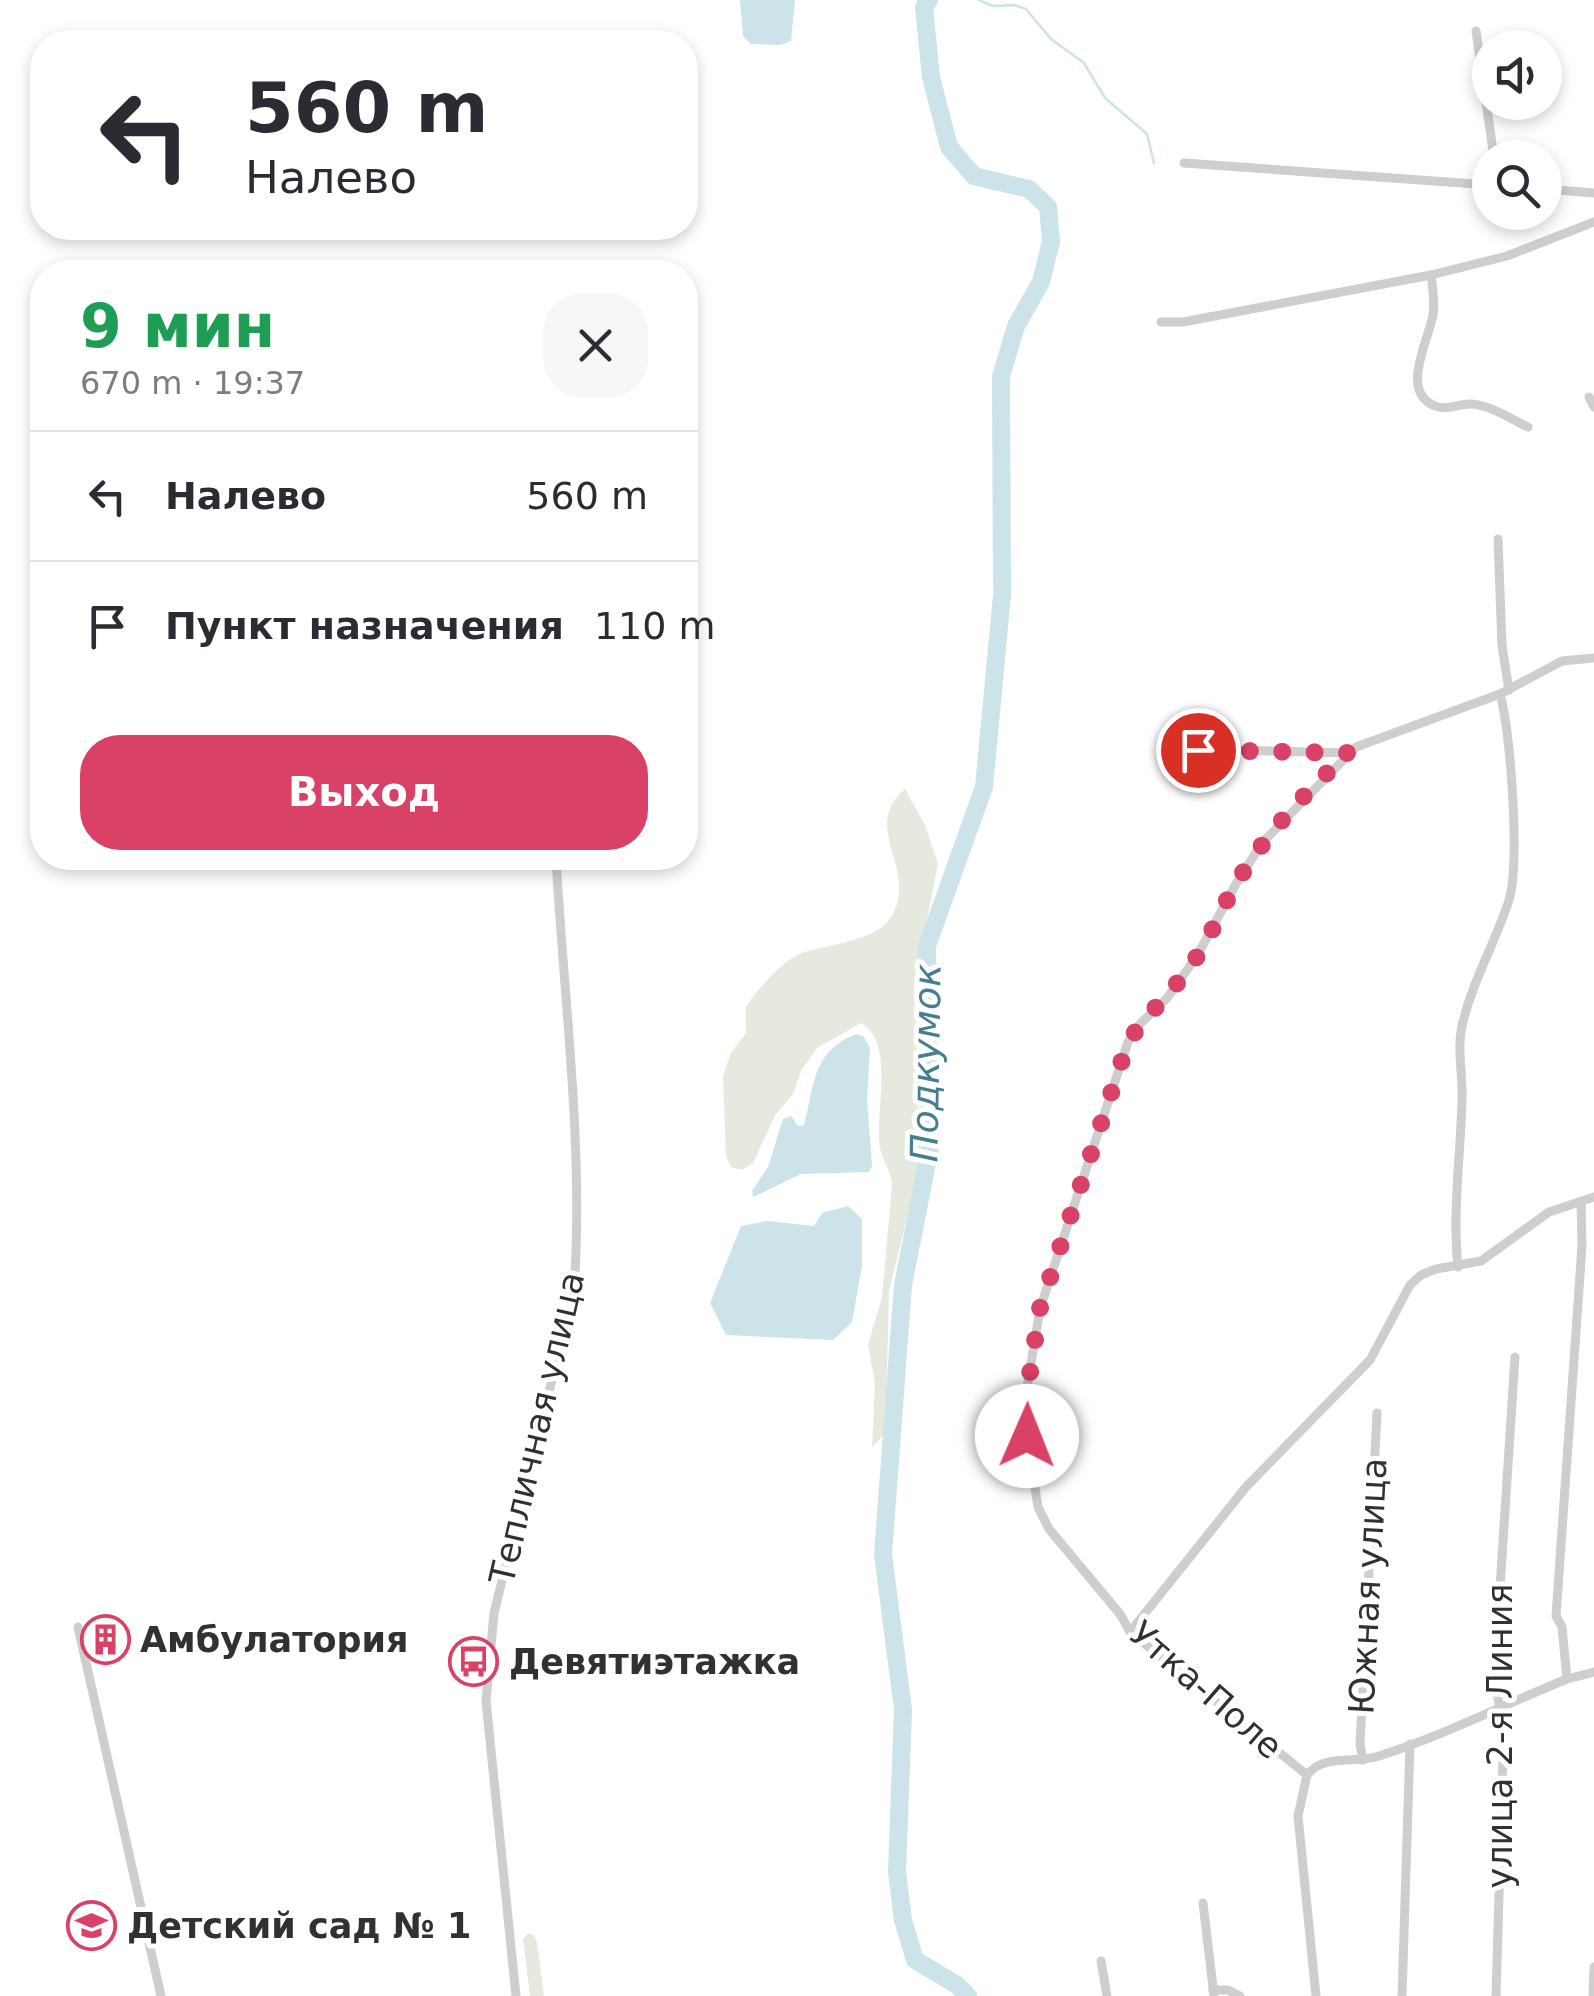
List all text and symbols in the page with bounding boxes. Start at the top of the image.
map controls [1472,30,1562,230]
button: sound [1472,30,1562,120]
text: 560 m [245,67,488,149]
icon: left [80,70,210,200]
button: search [1472,140,1562,230]
text: Налево [245,151,417,204]
text: 9 мин [80,291,275,361]
button: close [543,293,648,398]
text: 670 m · 19:37 [80,364,305,402]
icon: left [80,469,135,524]
text: Налево [165,474,326,518]
text: 560 m [526,474,648,518]
icon: arrive [80,599,135,654]
text: Пункт назначения [165,604,564,648]
text: 110 m [594,604,716,648]
pin [1156,708,1241,793]
icon: arrive [1171,723,1226,778]
button: Выход [80,735,648,850]
water label: Подкумок [902,963,950,1163]
street label: Тепличная улица [481,1268,592,1589]
position arrow [975,1384,1079,1488]
street label: Южная улица [1341,1457,1395,1715]
street label: улица 2-я Линия [1480,1583,1520,1889]
street label: Утка-Поле [1122,1613,1290,1767]
building icon: Амбулатория [79,1614,131,1666]
place label: Амбулатория [140,1620,409,1660]
bus stop icon: Девятиэтажка [448,1636,500,1688]
place label: Девятиэтажка [509,1642,800,1682]
school or university icon: Детский сад № 1 [66,1900,118,1952]
place label: Детский сад № 1 [127,1906,471,1946]

